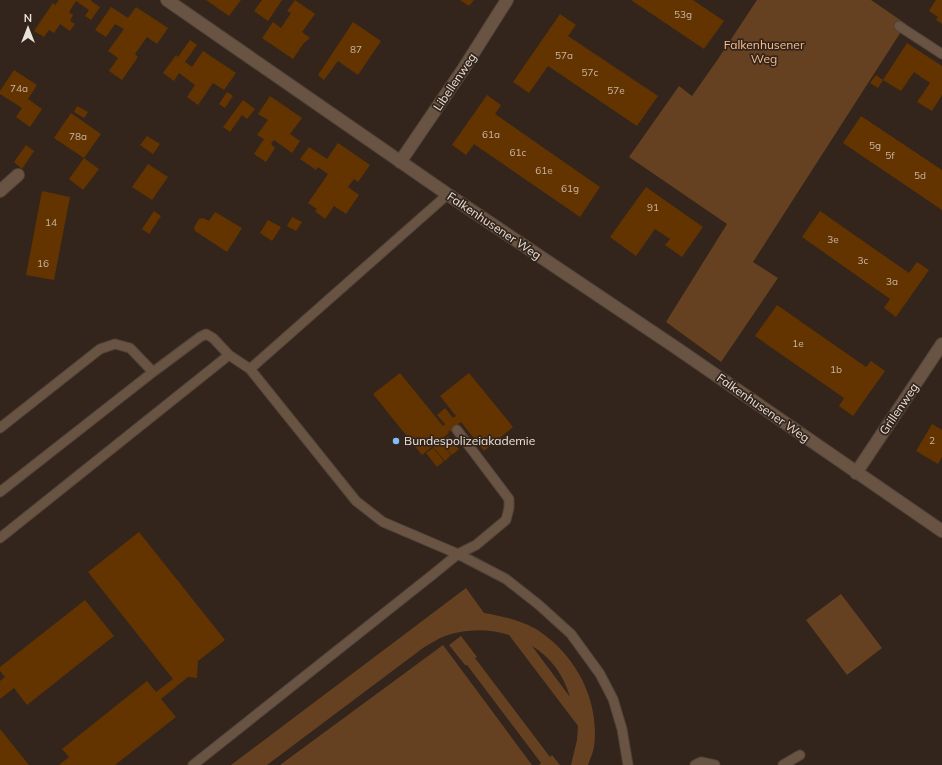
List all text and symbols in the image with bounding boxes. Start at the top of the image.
north arrow [8,8,48,48]
house number: 53g [674,8,692,21]
text: N [24,11,32,25]
park label: Falkenhusener Weg [724,37,805,66]
house number: 87 [350,43,362,56]
house number: 57a [555,49,573,62]
street label: Libellenweg [430,50,479,113]
house number: 57c [582,66,599,79]
house number: 74a [10,82,28,95]
house number: 57e [607,84,625,97]
house number: 61a [482,128,500,141]
house number: 78a [69,130,87,143]
house number: 5g [869,139,881,152]
house number: 61c [510,146,527,159]
house number: 5f [885,149,895,162]
house number: 61e [535,164,553,177]
house number: 5d [914,169,926,182]
house number: 61g [561,182,579,195]
street label: Falkenhusener Weg [444,189,544,263]
house number: 91 [647,201,659,214]
house number: 14 [45,216,57,229]
house number: 3e [827,233,839,246]
house number: 3c [858,254,869,267]
house number: 16 [37,257,49,270]
house number: 3a [886,275,898,288]
house number: 1e [792,337,804,350]
house number: 1b [830,363,842,376]
street label: Falkenhusener Weg [714,370,813,445]
street label: Grillenweg [876,380,921,438]
place label: Bundespolizeiakademie [404,433,535,448]
house number: 2 [929,434,935,447]
marker: Bundespolizeiakademie [391,436,401,446]

